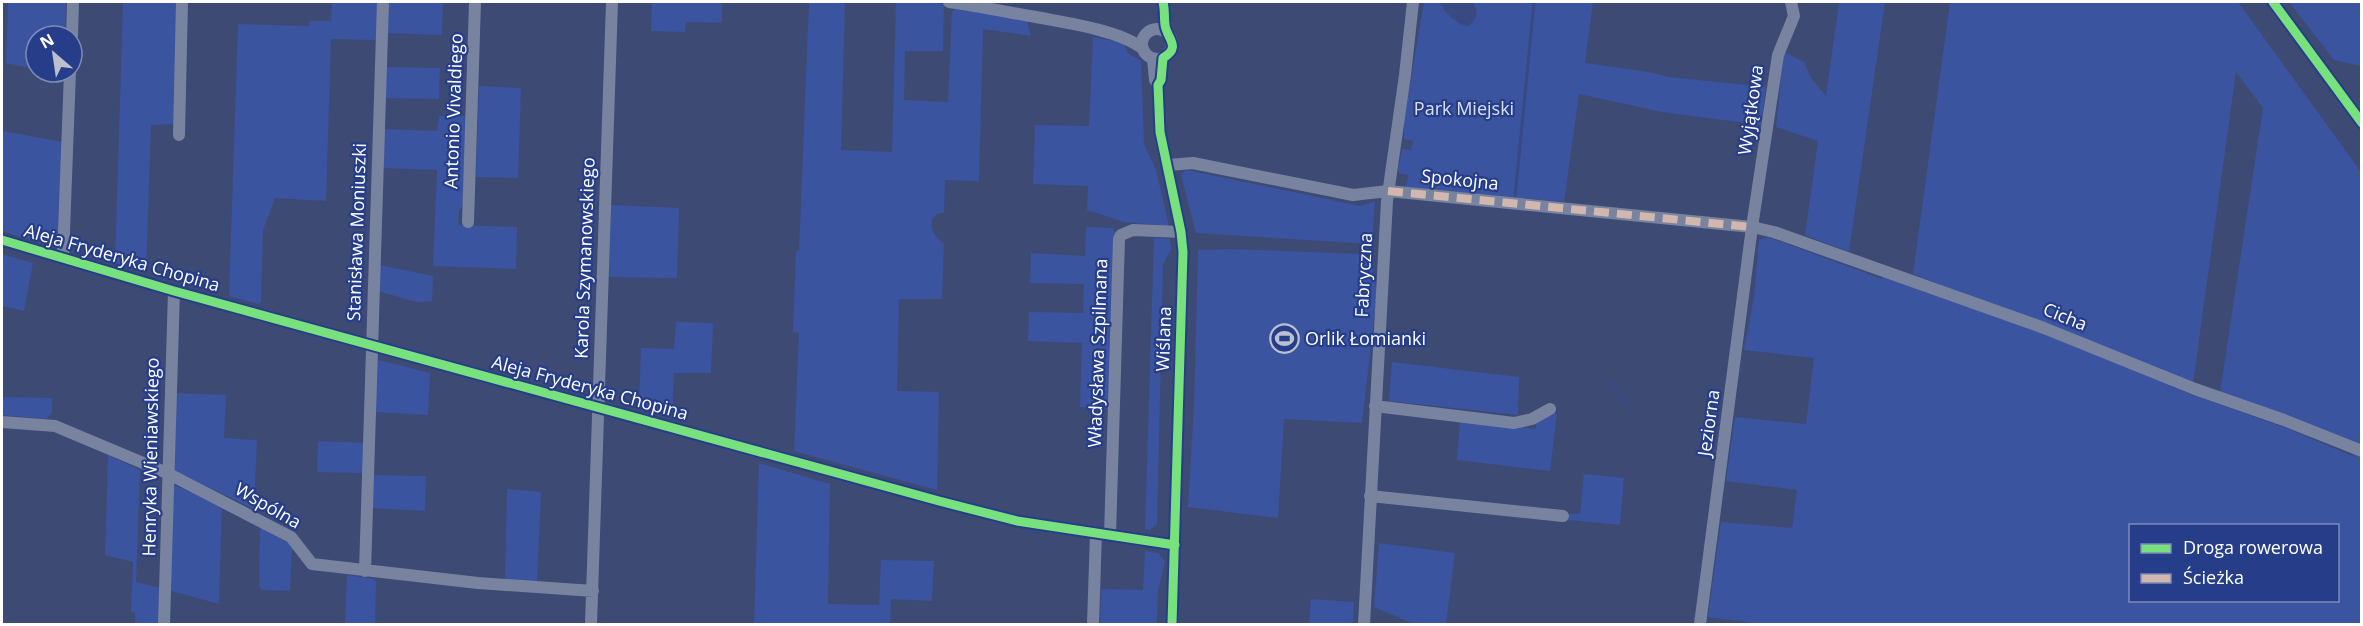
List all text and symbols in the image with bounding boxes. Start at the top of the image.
north arrow [24,24,84,84]
text: N [36,28,58,54]
street label: Antonio Vivaldiego [438,33,468,189]
street label: Wyjątkowa [1732,63,1768,157]
park label: Park Miejski [1414,96,1514,120]
street label: Stanisława Moniuszki [341,142,371,321]
street label: Karola Szymanowskiego [568,157,600,359]
street label: Spokojna [1420,163,1500,195]
street label: Aleja Fryderyka Chopina [22,218,223,296]
street label: Fabryczna [1349,232,1377,318]
street label: Władysława Szpilmana [1082,258,1112,448]
street label: Cicha [2040,296,2091,336]
street label: Wiślana [1150,306,1176,372]
sports icon: Orlik Łomianki [1268,323,1300,355]
place label: Orlik Łomianki [1305,326,1426,350]
street label: Aleja Fryderyka Chopina [489,349,691,425]
street label: Henryka Wieniawskiego [136,357,164,557]
street label: Jeziorna [1691,388,1725,460]
street label: Wspólna [231,477,306,534]
legend [2129,524,2339,602]
text: Droga rowerowa [2183,535,2323,559]
text: Ścieżka [2183,565,2244,589]

